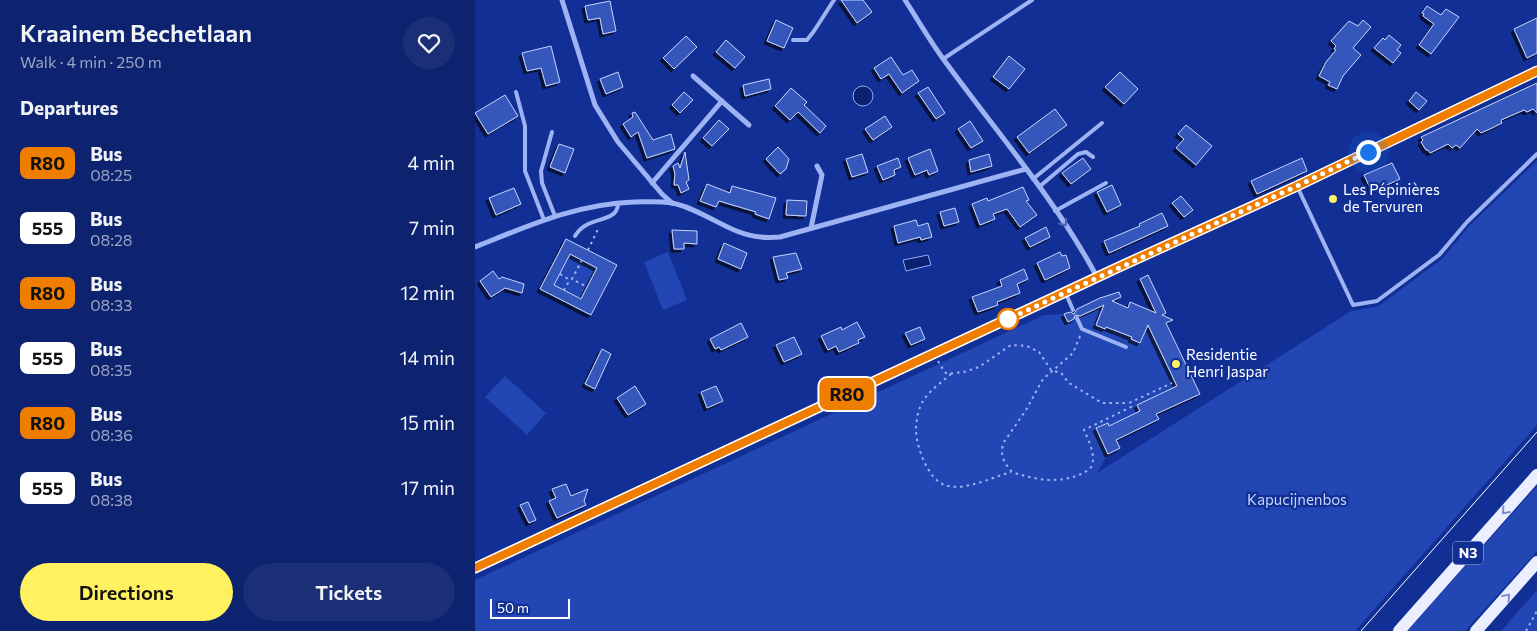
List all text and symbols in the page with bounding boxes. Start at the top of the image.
button: heart [403,17,455,69]
text: Kraainem Bechetlaan [20,18,252,47]
text: Walk · 4 min · 250 m [20,52,162,71]
text: Departures [20,96,118,119]
your location [1356,140,1381,165]
text: Bus [90,142,122,165]
text: 4 min [408,151,455,174]
text: R80 [30,152,65,174]
text: 08:25 [90,165,132,184]
place label: Les Pépinières de Tervuren [1343,180,1440,215]
marker: Les Pépinières de Tervuren [1327,193,1339,205]
text: Bus [90,207,122,230]
text: 7 min [409,216,455,239]
text: 555 [32,217,63,239]
one-way arrow [1058,218,1067,227]
text: 08:28 [90,230,132,249]
text: Bus [90,272,122,295]
text: 12 min [400,281,455,304]
text: R80 [30,282,65,304]
text: 08:33 [90,295,132,314]
unlabelled marker [997,308,1019,330]
text: Bus [90,337,122,360]
place label: Residentie Henri Jaspar [1186,345,1268,380]
text: 14 min [399,346,455,369]
text: 555 [32,347,63,369]
marker: Residentie Henri Jaspar [1170,358,1182,370]
text: 08:35 [90,360,132,379]
line badge: R80 [818,378,876,410]
text: R80 [829,383,865,405]
text: Bus [90,402,122,425]
text: 15 min [400,411,455,434]
text: R80 [30,412,65,434]
text: 08:36 [90,425,133,444]
text: Bus [90,467,122,490]
text: 17 min [401,476,455,499]
text: 555 [32,477,63,499]
text: 08:38 [90,490,133,509]
park label: Kapucijnenbos [1247,490,1347,508]
one-way arrow [1501,506,1510,515]
road number: N3 [1453,542,1483,564]
button: Directions [20,563,233,621]
button: Tickets [243,563,455,621]
one-way arrow [1501,593,1510,602]
scale bar [490,596,570,619]
text: 50 m [497,599,529,616]

